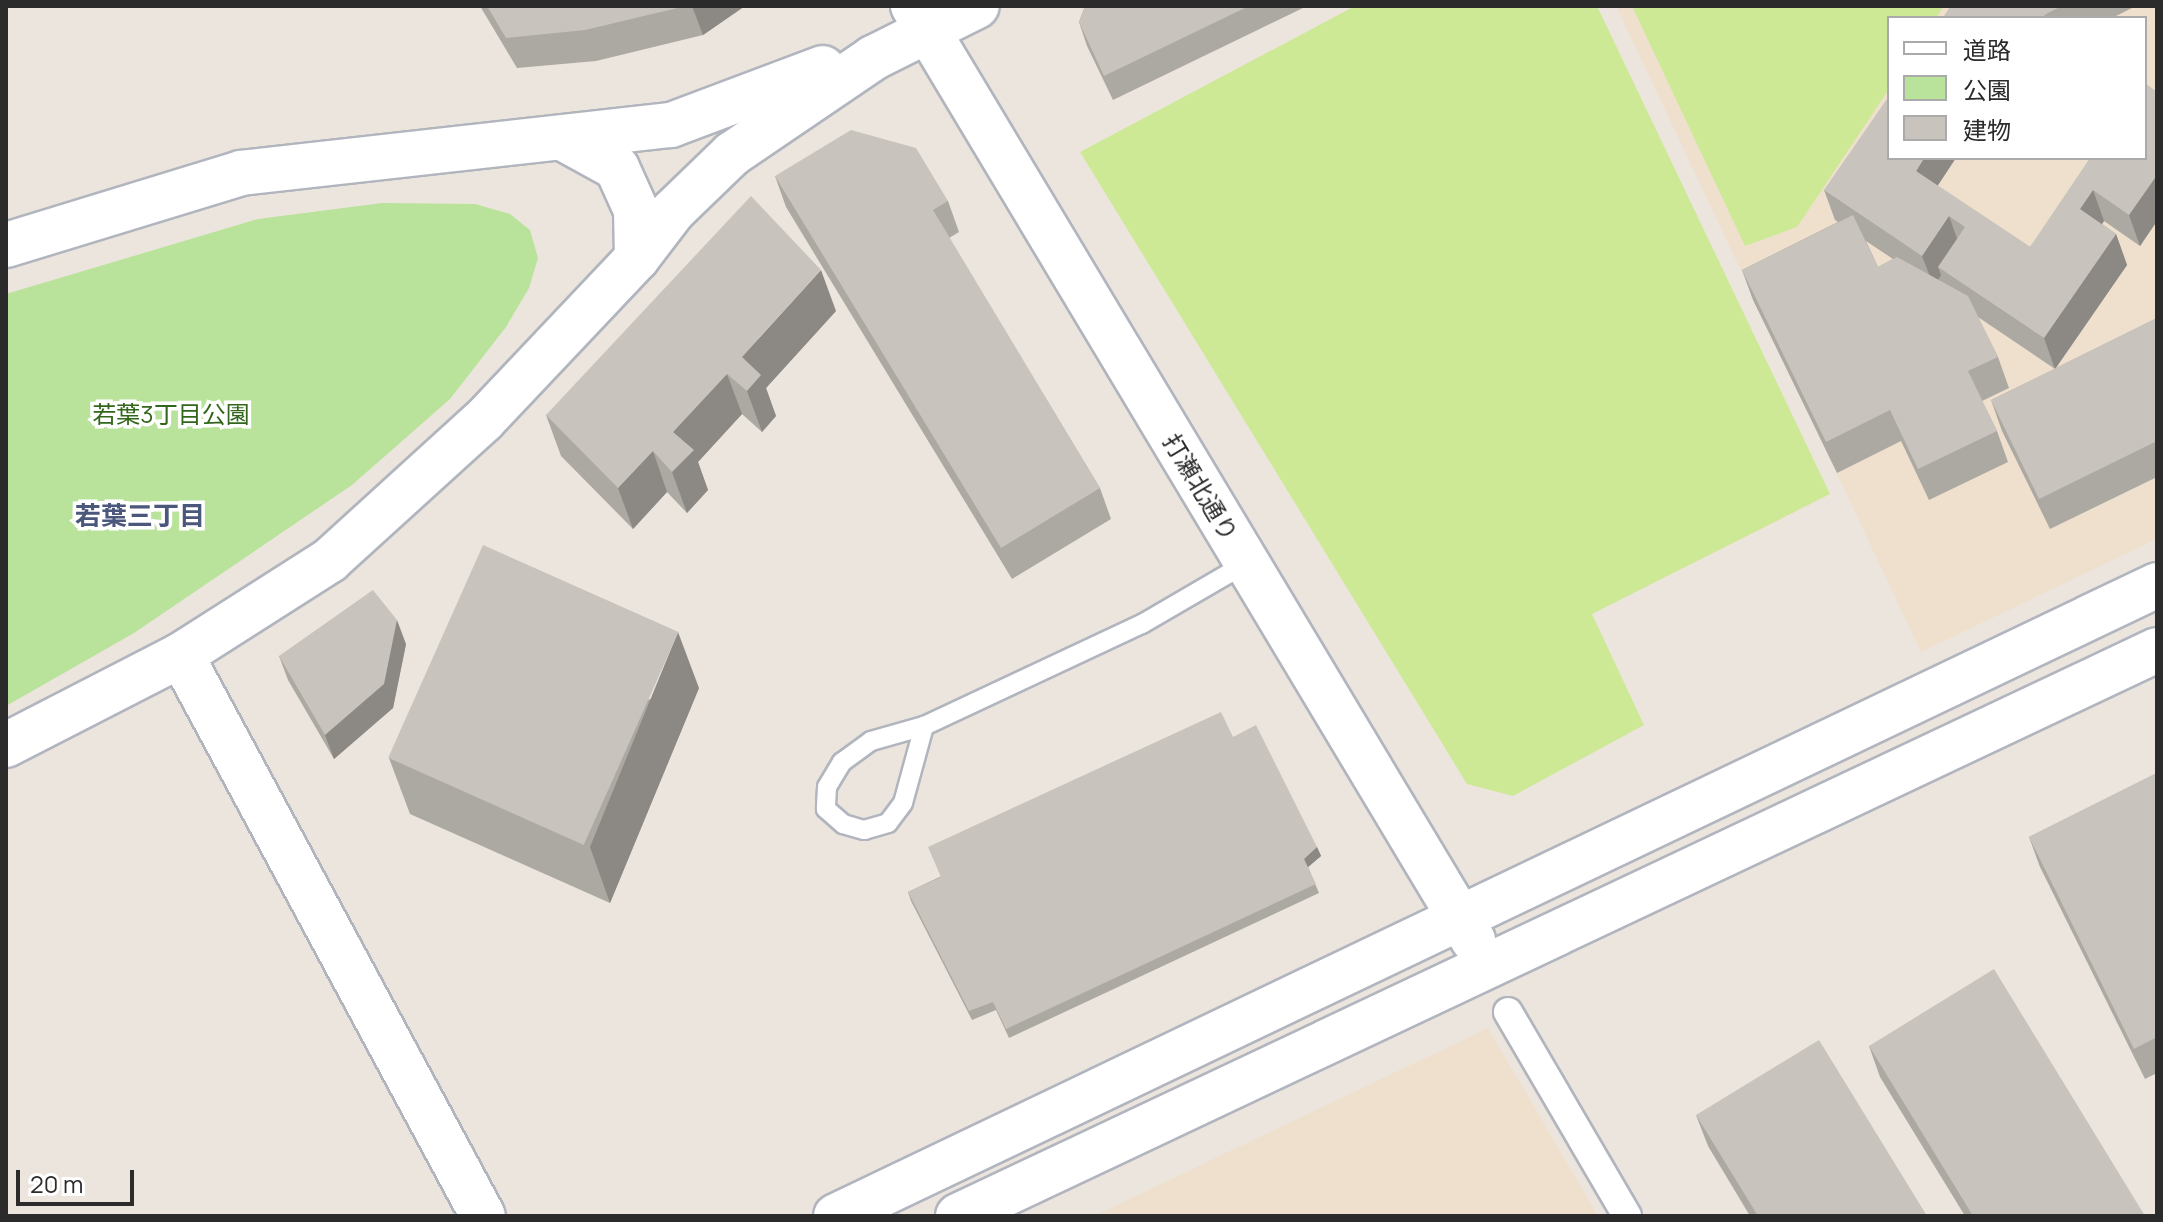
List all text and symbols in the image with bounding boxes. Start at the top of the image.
legend [1887,16,2147,160]
text: 道路 [1963,33,2011,66]
text: 公園 [1963,73,2011,106]
text: 建物 [1963,113,2011,146]
park label: 若葉3丁目公園 [92,400,250,428]
street label: 打瀬北通り [1158,428,1244,546]
district label: 若葉三丁目 [75,500,205,532]
scale bar [20,1154,138,1204]
text: 20 m [30,1167,83,1200]

